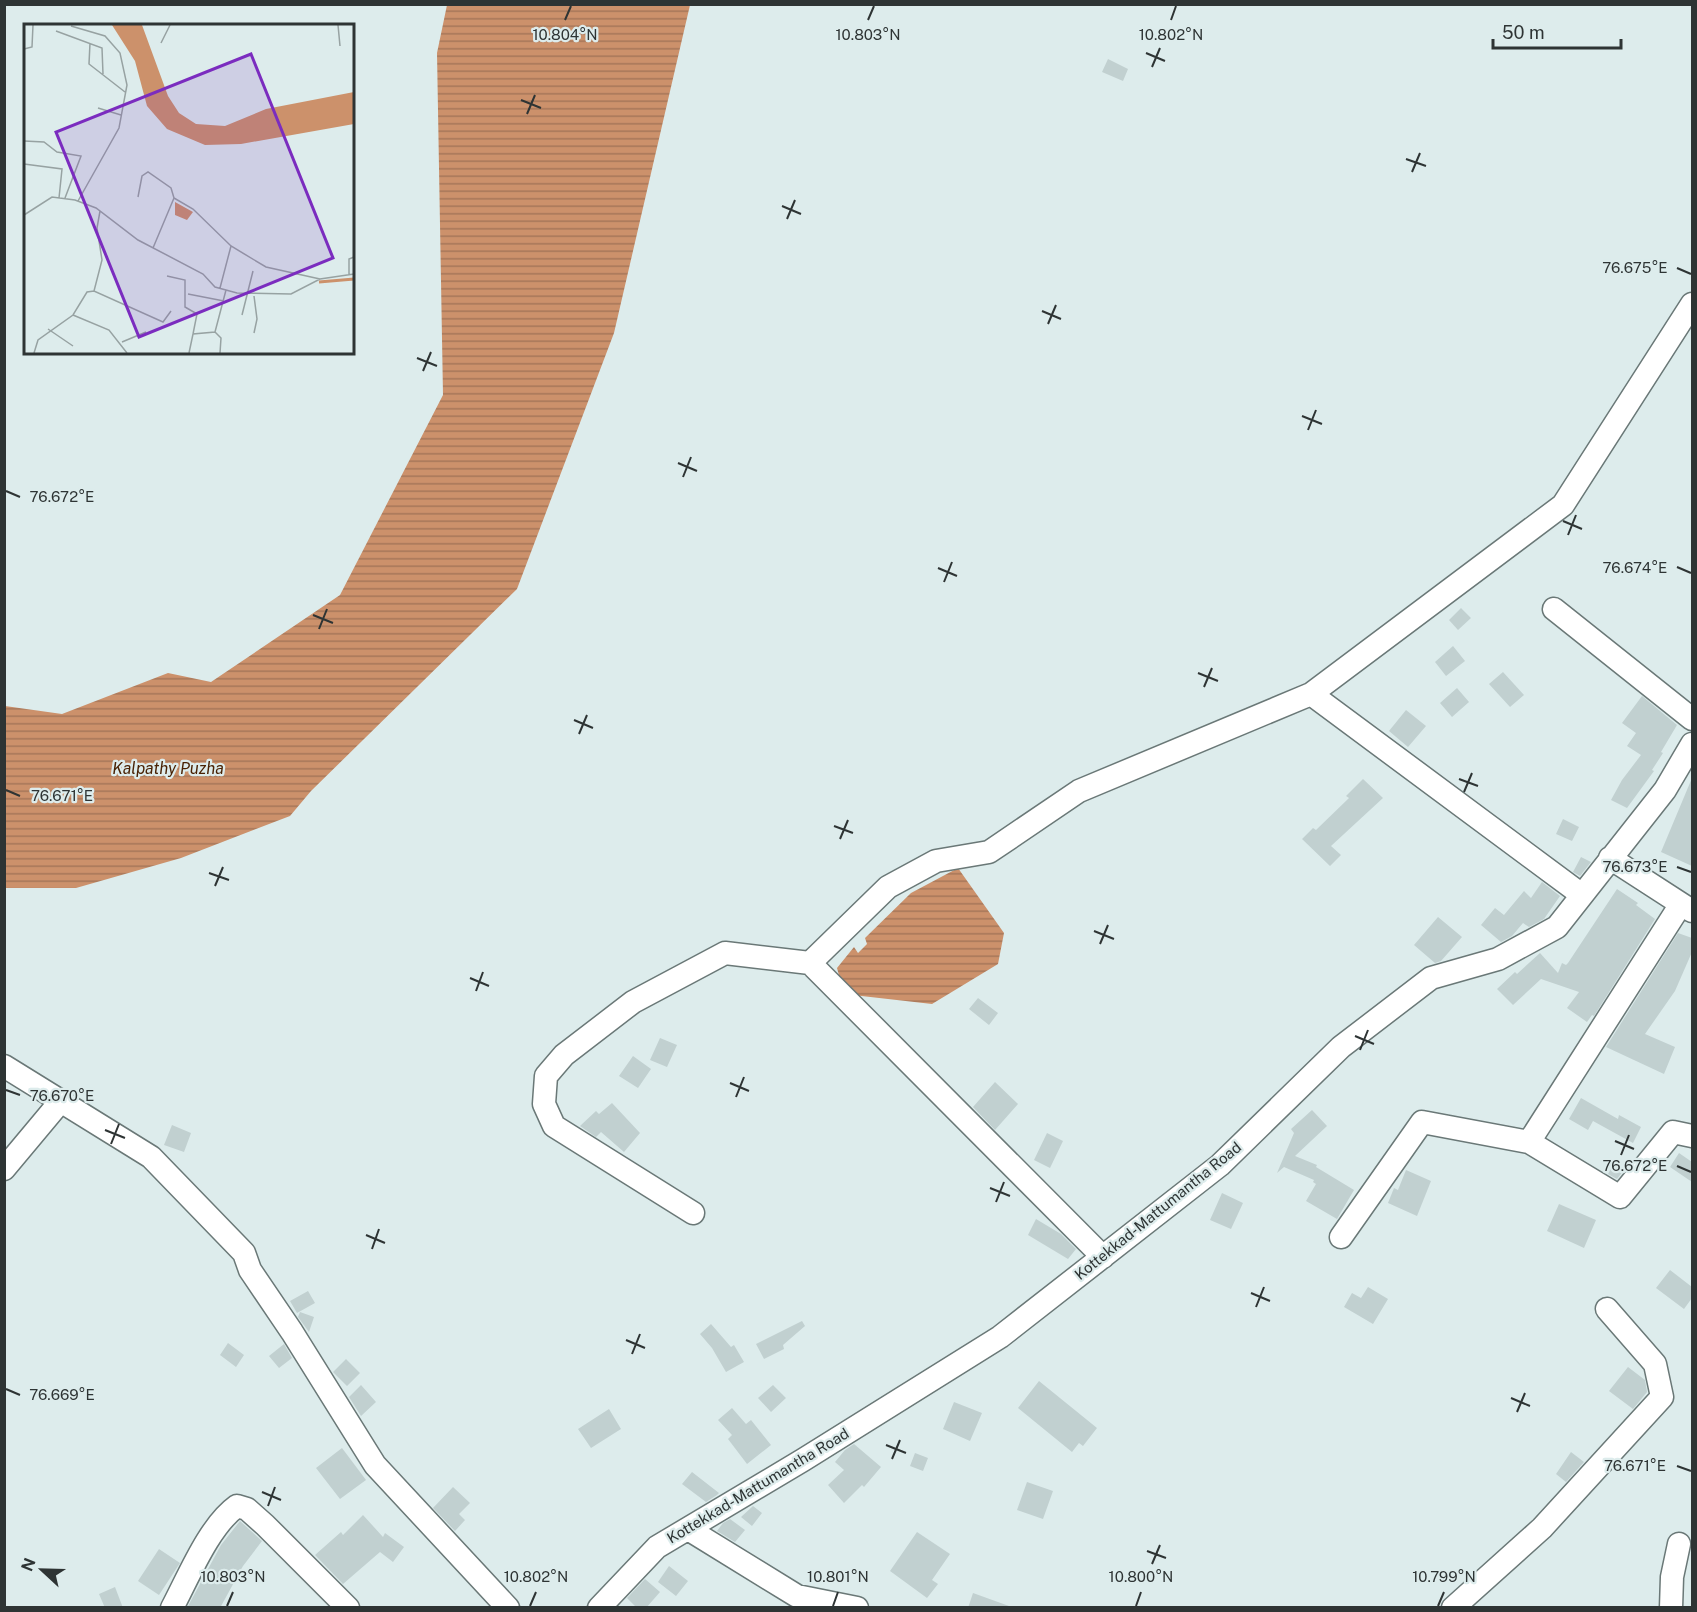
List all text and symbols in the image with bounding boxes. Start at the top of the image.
scale bar [1493,12,1620,50]
text: 50 m [1502,22,1545,43]
inset map [24,24,354,354]
text: 10.804°N [532,26,598,43]
text: 10.803°N [835,26,901,43]
text: 10.802°N [1139,26,1203,43]
text: 76.675°E [1602,259,1668,276]
text: 76.672°E [30,488,94,505]
text: 76.674°E [1603,559,1667,576]
water label: Kalpathy Puzha [112,759,224,778]
text: 76.671°E [31,787,93,804]
text: 76.673°E [1603,858,1667,875]
text: 76.670°E [30,1087,94,1104]
street label: Kottekkad-Mattumantha Road [1071,1138,1244,1283]
text: 76.672°E [1603,1157,1667,1174]
text: 76.669°E [29,1386,95,1403]
street label: Kottekkad-Mattumantha Road [664,1424,852,1547]
text: 76.671°E [1604,1457,1666,1474]
north arrow [12,1540,72,1600]
text: N [17,1555,40,1574]
text: 10.803°N [200,1568,266,1585]
text: 10.802°N [504,1568,568,1585]
text: 10.801°N [807,1568,869,1585]
text: 10.800°N [1109,1568,1173,1585]
text: 10.799°N [1412,1568,1476,1585]

